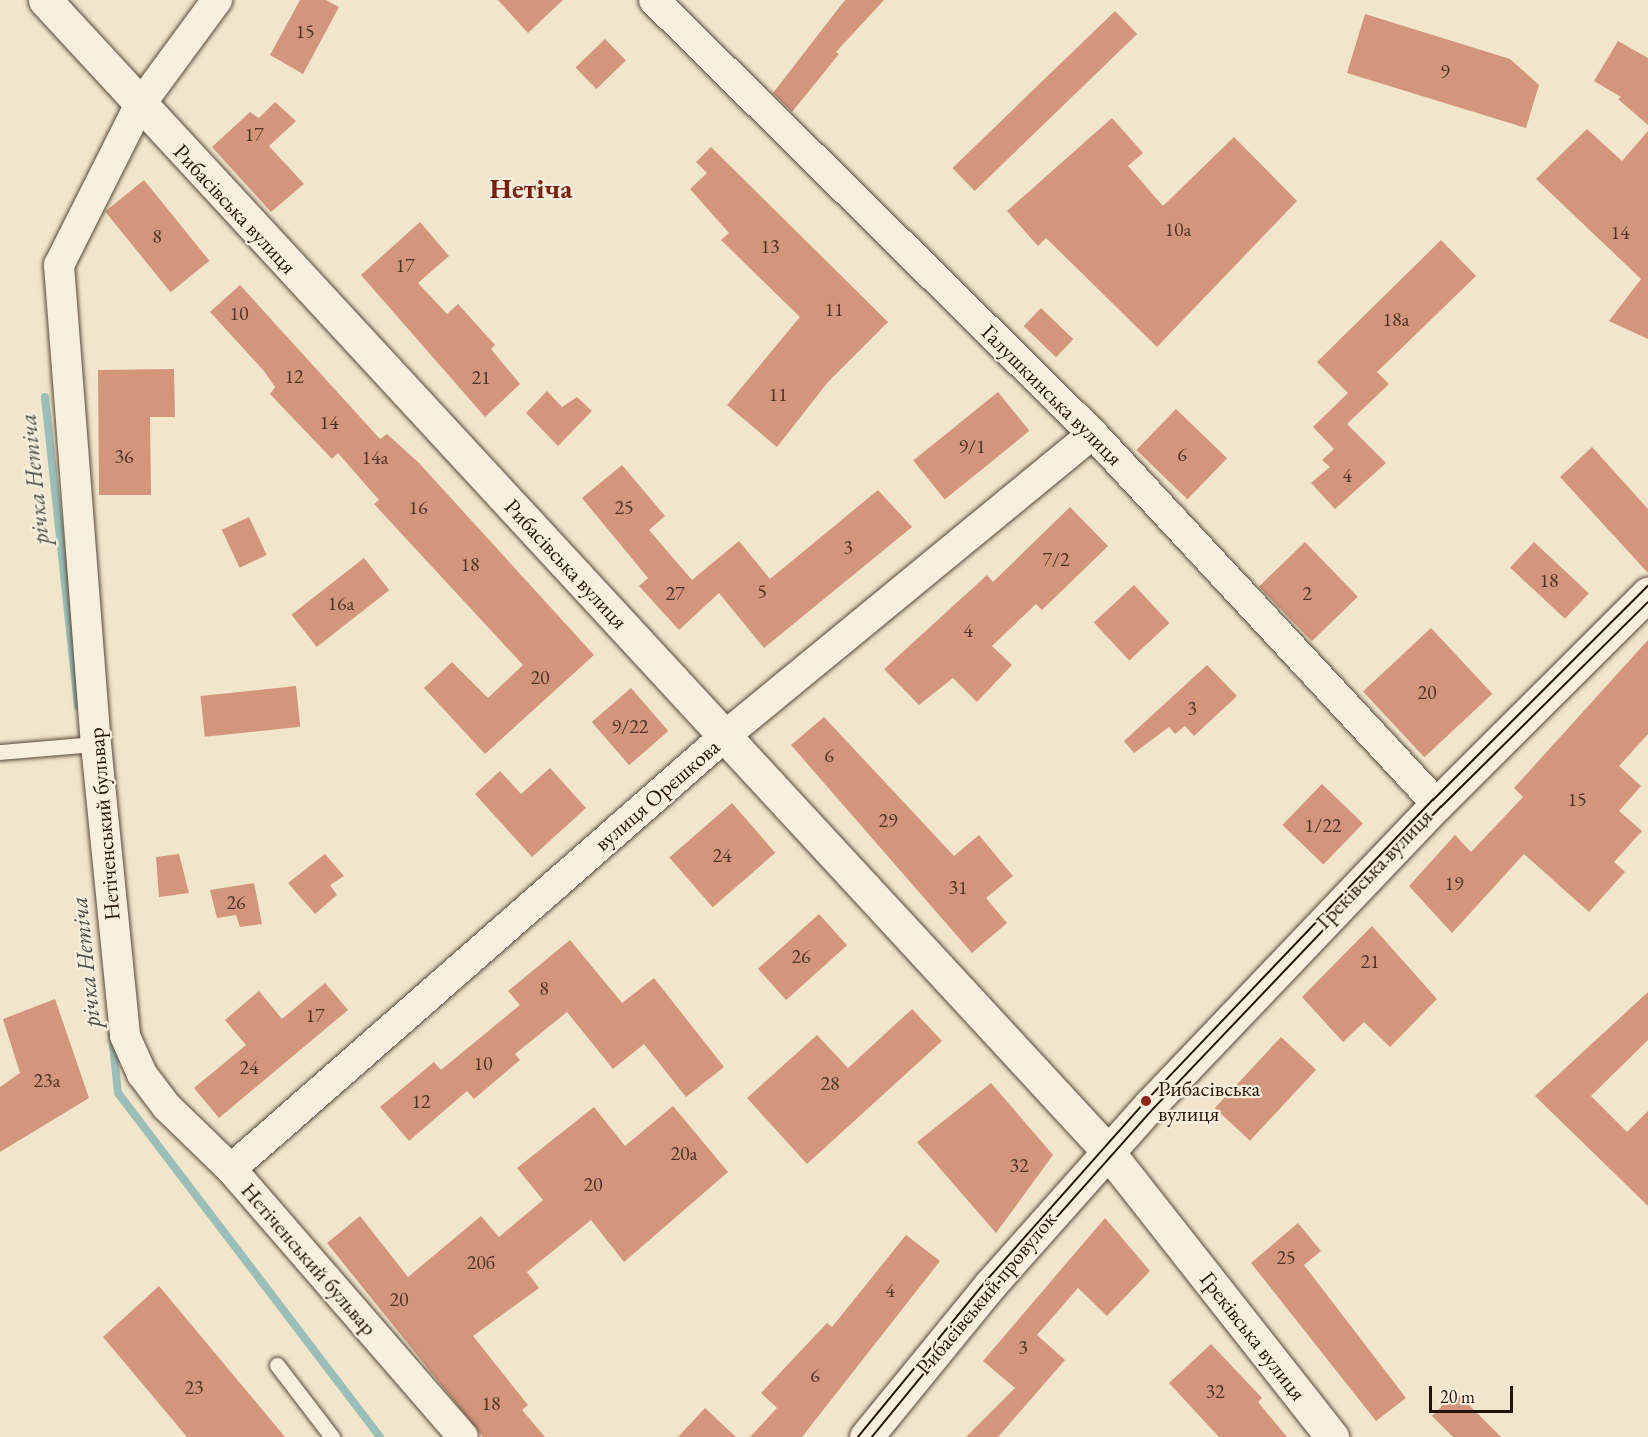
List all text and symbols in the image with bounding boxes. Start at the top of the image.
house number: 15 [295,19,315,43]
house number: 9 [1440,59,1450,83]
house number: 17 [244,122,264,146]
street label: Рибасівська вулиця [168,139,302,279]
district label: Нетіча [489,171,573,205]
house number: 10а [1164,217,1192,241]
house number: 14 [1610,220,1630,244]
house number: 8 [152,224,162,248]
house number: 13 [760,234,780,258]
house number: 17 [395,253,415,277]
house number: 11 [824,297,844,321]
house number: 10 [229,301,249,325]
house number: 18а [1382,307,1410,331]
street label: Галушкинська вулиця [976,319,1128,471]
house number: 12 [284,364,304,388]
house number: 21 [471,365,491,389]
house number: 11 [768,382,788,406]
house number: 14 [319,410,339,434]
water label: річка Нетіча [13,412,55,546]
house number: 9/1 [958,434,986,458]
house number: 6 [1177,442,1187,466]
house number: 36 [114,444,134,468]
house number: 14а [361,445,389,469]
house number: 4 [1342,463,1352,487]
street label: Рибасівська вулиця [499,494,633,634]
house number: 16 [408,495,428,519]
house number: 25 [614,495,634,519]
house number: 3 [843,535,853,559]
house number: 7/2 [1042,547,1070,571]
house number: 18 [460,552,480,576]
house number: 18 [1539,568,1559,592]
house number: 5 [757,579,767,603]
house number: 27 [665,581,685,605]
house number: 2 [1302,581,1312,605]
house number: 16а [327,591,355,615]
house number: 4 [963,618,973,642]
house number: 20 [530,665,550,689]
house number: 20 [1417,680,1437,704]
house number: 3 [1187,696,1197,720]
house number: 9/22 [612,714,648,738]
street label: Нетіченський бульвар [82,726,126,922]
street label: вулиця Орєшкова [589,734,725,856]
house number: 6 [824,743,834,767]
house number: 15 [1567,787,1587,811]
street label: Греківська вулиця [1310,804,1438,934]
house number: 29 [878,808,898,832]
house number: 1/22 [1305,813,1341,837]
house number: 24 [712,843,732,867]
house number: 19 [1444,871,1464,895]
house number: 31 [948,875,968,899]
house number: 26 [226,890,246,914]
water label: річка Нетіча [64,895,106,1029]
house number: 26 [791,944,811,968]
house number: 21 [1360,949,1380,973]
house number: 8 [539,976,549,1000]
house number: 17 [305,1003,325,1027]
house number: 10 [473,1051,493,1075]
house number: 24 [239,1055,259,1079]
house number: 23а [33,1068,61,1092]
house number: 28 [820,1071,840,1095]
place label: Рибасівська вулиця [1158,1075,1260,1126]
house number: 12 [411,1089,431,1113]
marker: Рибасівська вулиця [1139,1094,1153,1108]
house number: 20а [670,1141,698,1165]
house number: 32 [1009,1153,1029,1177]
house number: 20 [583,1172,603,1196]
street label: Нетіченський бульвар [236,1177,382,1341]
street label: Рибасівський провулок [910,1206,1062,1380]
house number: 25 [1276,1245,1296,1269]
house number: 20б [467,1250,495,1274]
street label: Греківська вулиця [1194,1266,1312,1406]
house number: 4 [885,1278,895,1302]
house number: 20 [389,1287,409,1311]
house number: 3 [1018,1335,1028,1359]
house number: 6 [810,1363,820,1387]
scale bar [1432,1374,1516,1412]
house number: 23 [184,1375,204,1399]
house number: 32 [1205,1379,1225,1403]
text: 20 m [1440,1385,1475,1408]
house number: 18 [481,1391,501,1415]

